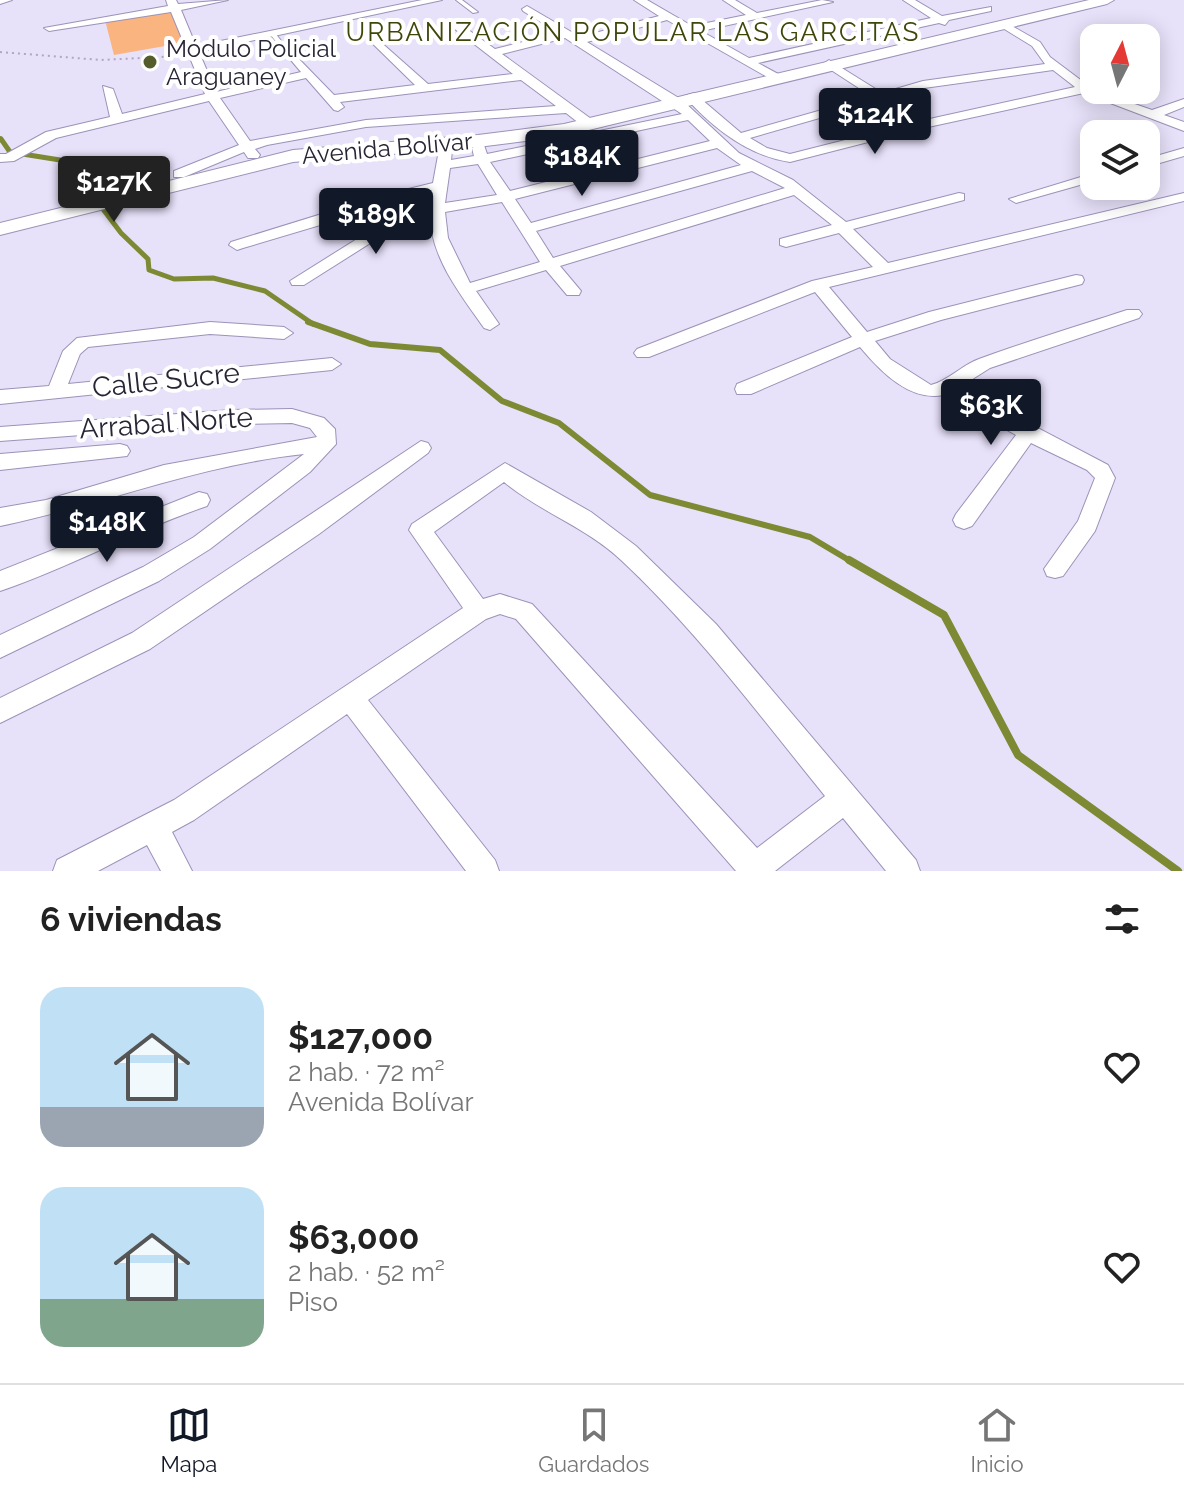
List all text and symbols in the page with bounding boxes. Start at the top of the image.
district label: URBANIZACIÓN POPULAR LAS GARCITAS [346,16,920,47]
north arrow [1080,24,1160,104]
map controls [1080,24,1160,200]
place label: Módulo Policial Araguaney [166,34,336,91]
marker: Módulo Policial Araguaney [141,53,159,71]
pin: $124K [819,88,931,156]
text: $124K [837,99,913,129]
button: layers [1080,120,1160,200]
street label: Avenida Bolívar [300,126,474,170]
pin: $184K [526,130,638,198]
text: $184K [543,141,621,171]
pin: $127K [58,156,170,224]
text: $127K [76,167,152,197]
pin: $189K [320,188,432,256]
text: $189K [337,199,415,229]
street label: Calle Sucre [91,356,241,404]
pin: $63K [944,379,1038,447]
text: $63K [959,390,1023,420]
street label: Arrabal Norte [78,400,254,446]
pin: $148K [51,496,163,564]
text: $148K [68,507,146,537]
icon: filters [1100,897,1144,941]
text: 6 viviendas [40,899,222,939]
text: $127,000 [288,1017,433,1057]
icon: home [104,1019,200,1115]
icon: heart [1100,1045,1144,1089]
text: 2 hab. · 72 m² [288,1057,445,1087]
text: Avenida Bolívar [288,1087,474,1117]
text: $63,000 [288,1217,420,1257]
icon: home [104,1219,200,1315]
icon: heart [1100,1245,1144,1289]
text: 2 hab. · 52 m² [288,1257,445,1287]
text: Piso [288,1287,338,1317]
tab: Mapa [160,1403,217,1477]
tab: Guardados [538,1403,649,1477]
tab: Inicio [970,1403,1023,1477]

